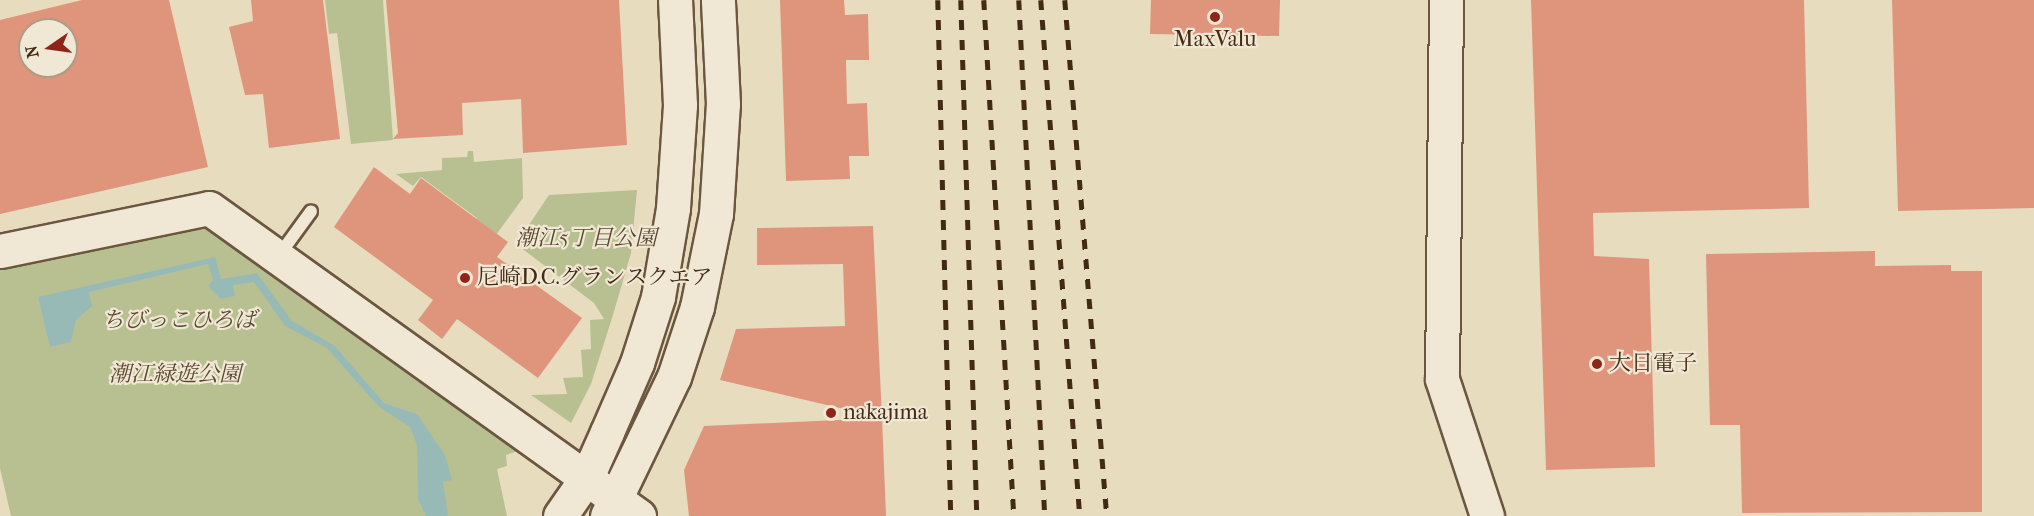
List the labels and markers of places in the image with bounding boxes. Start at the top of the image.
marker: MaxValu [1208,10,1222,24]
place label: MaxValu [1174,27,1256,53]
place label: 尼崎D.C.グランスクエア [477,265,714,291]
marker: 尼崎D.C.グランスクエア [458,271,472,285]
place label: 大日電子 [1609,351,1697,377]
marker: 大日電子 [1590,357,1604,371]
place label: nakajima [843,400,928,426]
marker: nakajima [824,406,838,420]

